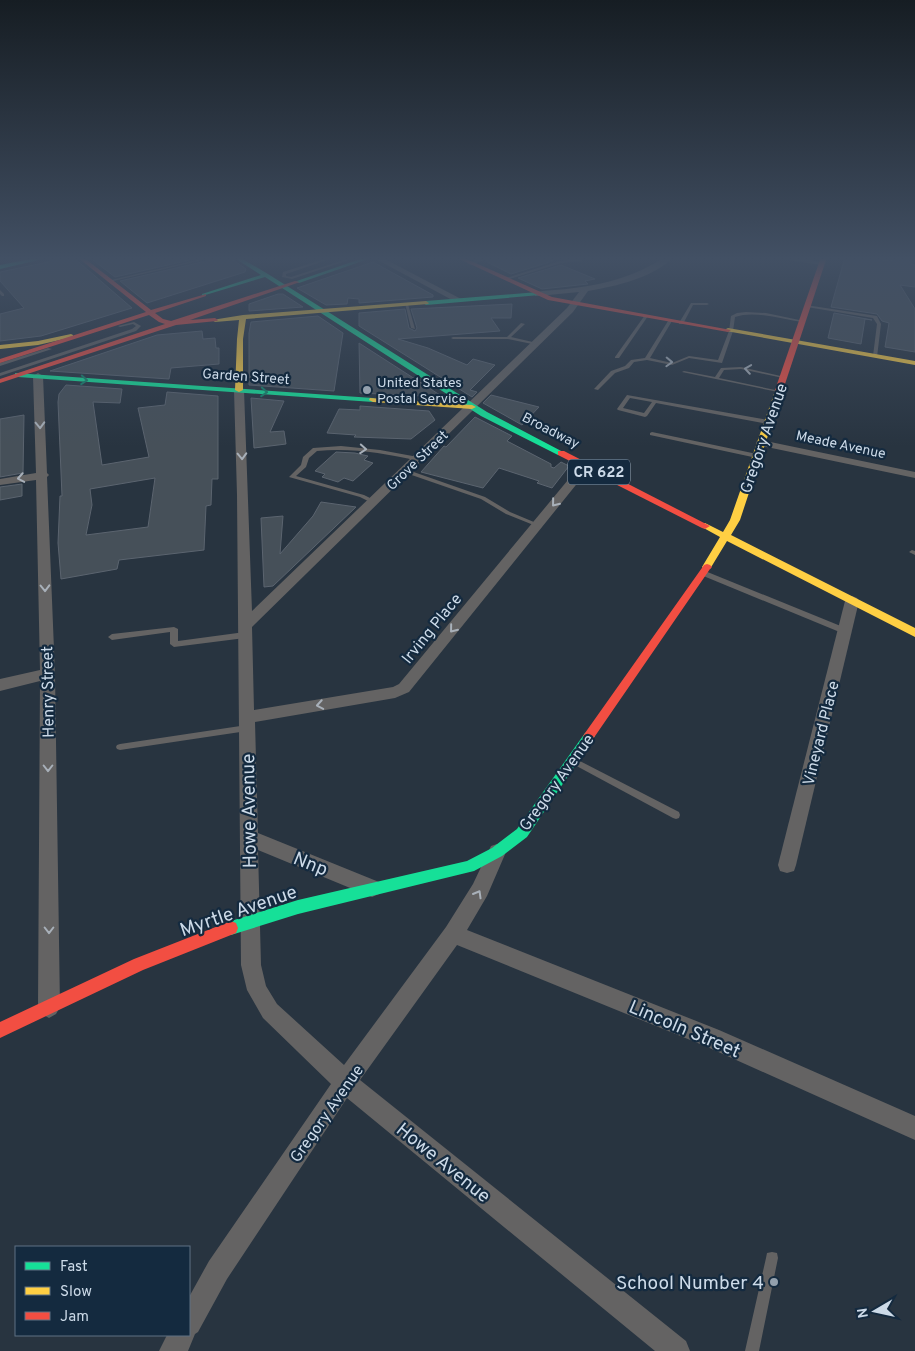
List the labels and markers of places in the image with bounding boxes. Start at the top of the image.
place label: United States Postal Service [377,375,466,408]
marker: United States Postal Service [361,384,373,396]
place label: School Number 4 [616,1272,764,1296]
marker: School Number 4 [768,1276,780,1288]

